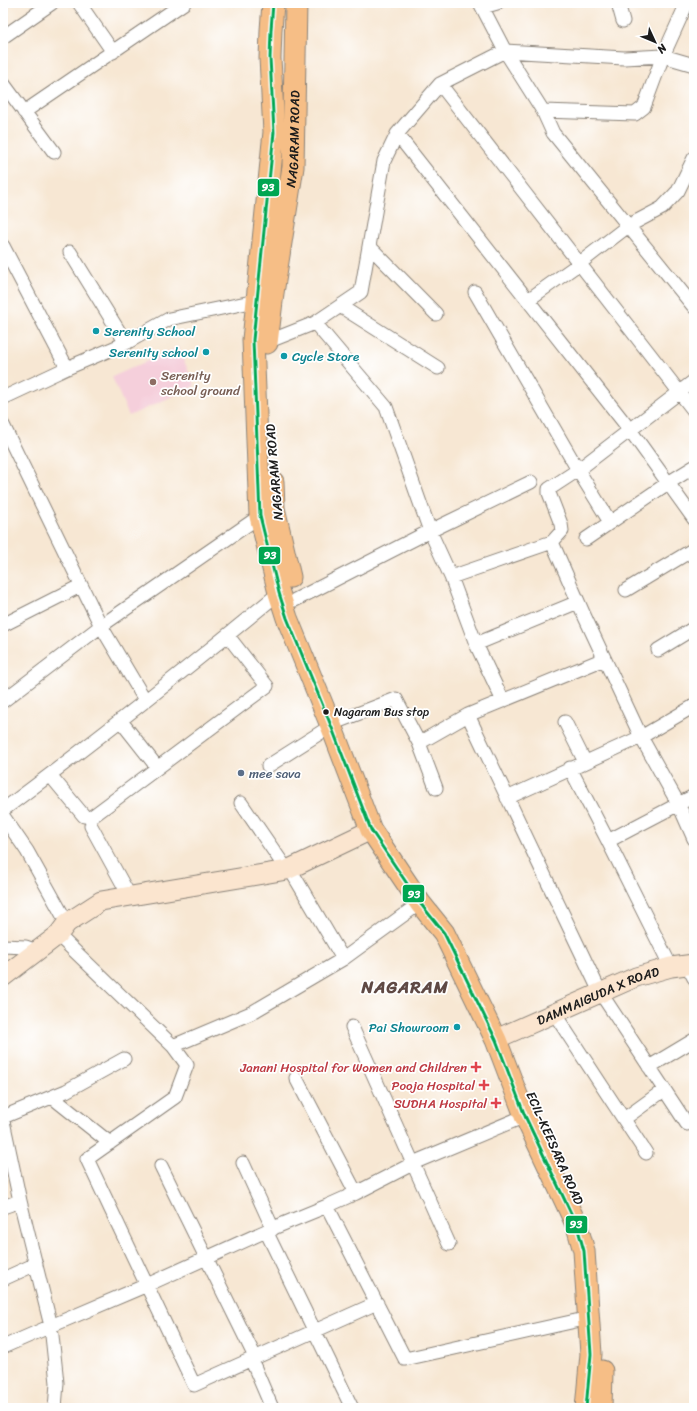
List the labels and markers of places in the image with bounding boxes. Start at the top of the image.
place label: Serenity School [104,320,195,343]
marker: Serenity School [91,326,101,336]
place label: Serenity school [109,341,198,364]
place label: Cycle Store [292,345,359,368]
marker: Serenity school [201,347,211,357]
marker: Cycle Store [279,351,289,361]
place label: Serenity school ground [160,364,241,402]
marker: Serenity school ground [148,377,158,387]
place label: Nagaram Bus stop [334,701,430,723]
marker: Nagaram Bus stop [321,707,331,717]
place label: mee sava [249,762,301,785]
marker: mee sava [236,768,246,778]
place label: Pai Showroom [369,1016,449,1039]
marker: Pai Showroom [452,1022,462,1032]
place label: Janani Hospital for Women and Children [239,1056,467,1079]
marker: Janani Hospital for Women and Children [470,1061,482,1073]
place label: Pooja Hospital [392,1074,475,1097]
marker: Pooja Hospital [478,1079,490,1091]
place label: SUDHA Hospital [394,1092,487,1115]
marker: SUDHA Hospital [490,1097,502,1109]

